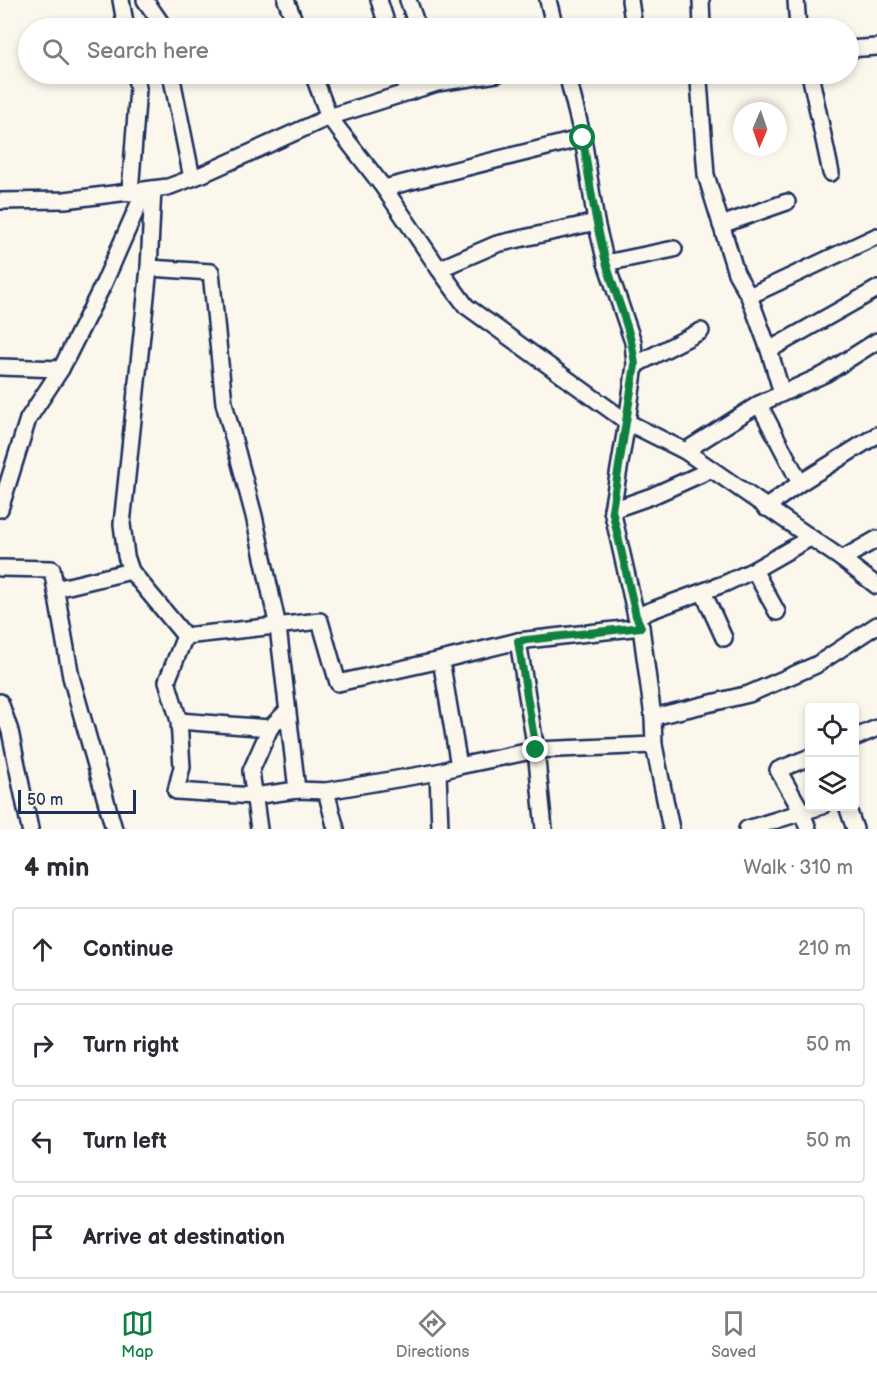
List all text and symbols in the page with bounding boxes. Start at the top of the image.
search box [18,18,859,84]
icon: search [39,35,72,68]
text: Search here [87,38,209,65]
north arrow [733,102,787,156]
route start [569,124,595,150]
map controls [805,703,859,811]
button: locate [805,703,859,757]
route end [522,736,548,762]
button: layers [805,757,859,811]
scale bar [18,787,136,814]
text: 50 m [27,791,63,810]
text: 4 min [24,853,89,884]
text: Walk · 310 m [744,856,853,880]
icon: ahead [26,933,59,966]
text: Continue [83,936,173,963]
text: 210 m [798,937,851,961]
icon: right [26,1029,59,1062]
text: Turn right [83,1032,179,1059]
text: 50 m [806,1033,851,1057]
icon: left [26,1125,59,1158]
text: Turn left [83,1128,167,1155]
text: 50 m [806,1129,851,1153]
icon: arrive [26,1221,59,1254]
text: Arrive at destination [83,1224,285,1251]
tab: Map [121,1307,154,1362]
tab: Directions [396,1307,469,1362]
tab: Saved [711,1307,756,1362]

